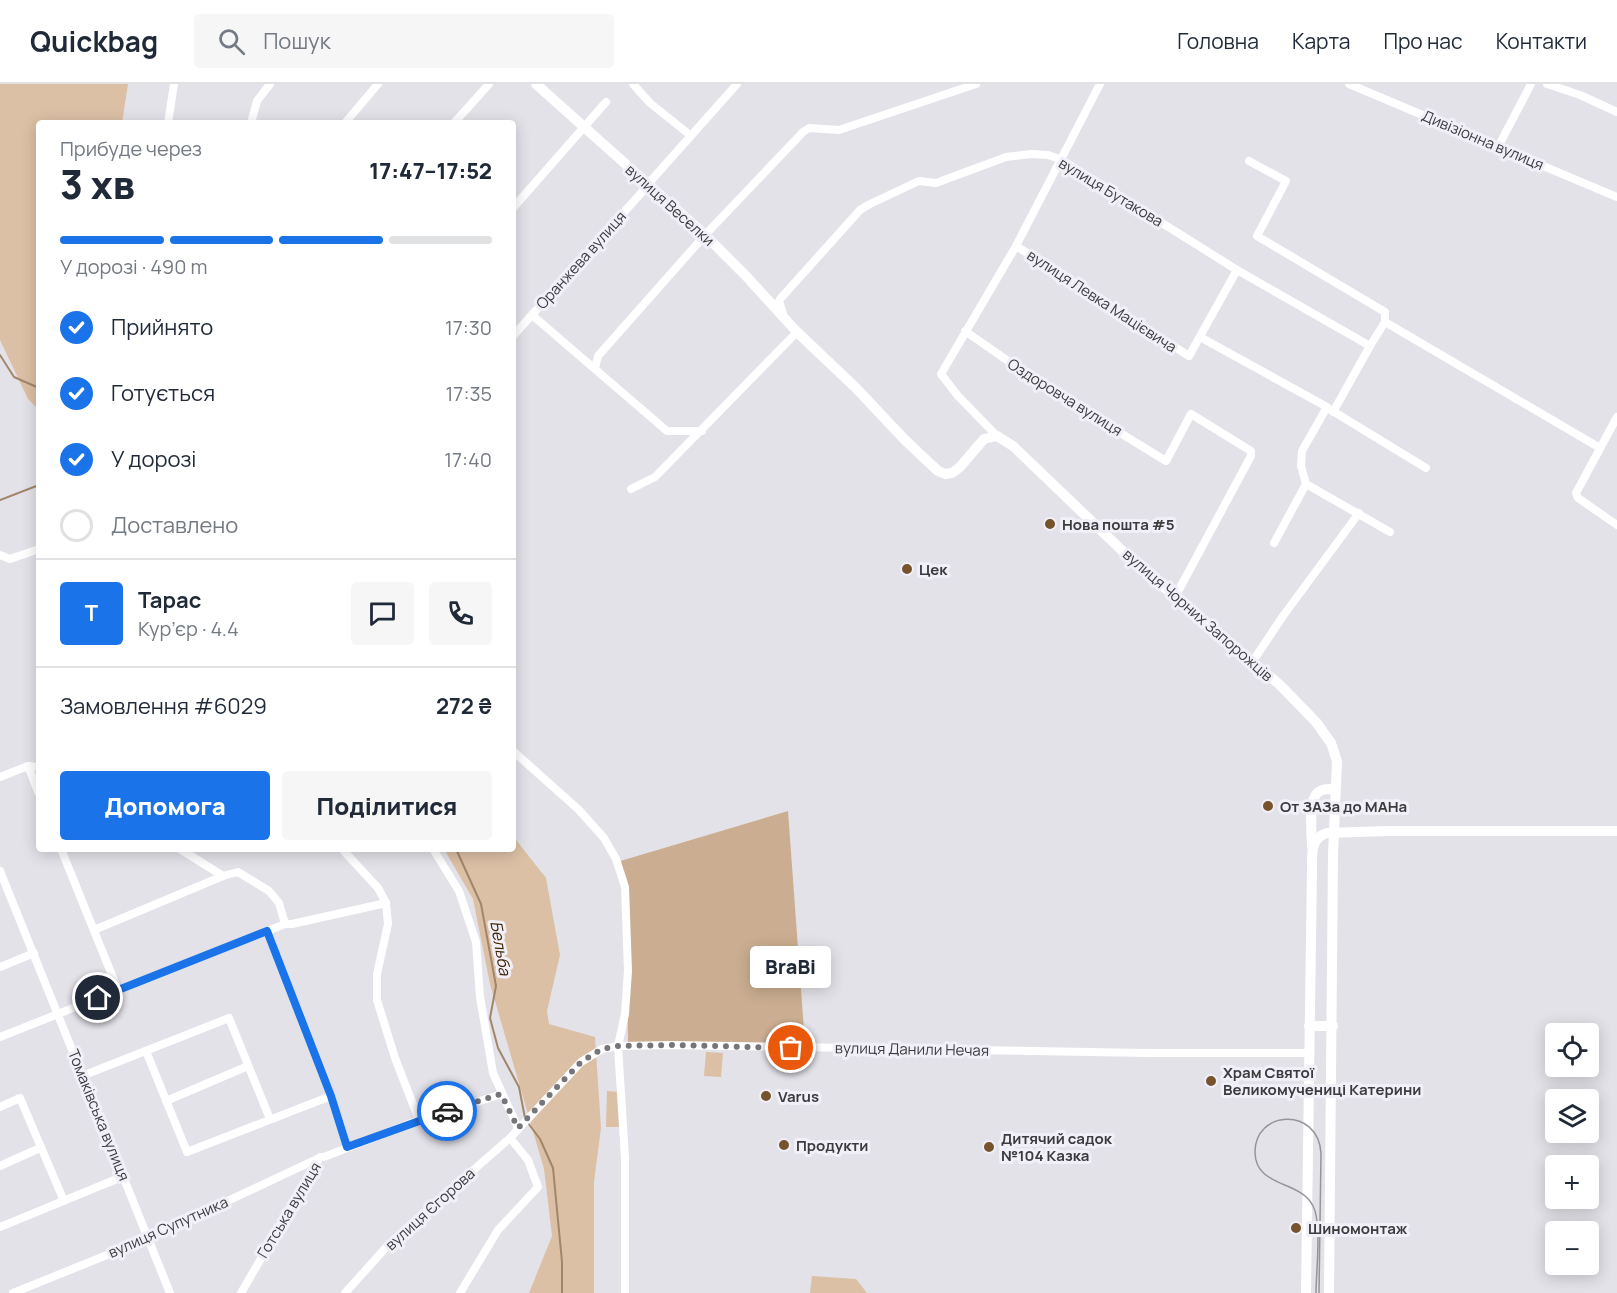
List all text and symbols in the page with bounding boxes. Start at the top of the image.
search box [194,14,614,68]
text: Quickbag [30,22,158,60]
icon: search [215,25,248,58]
text: Пошук [263,26,331,56]
text: Головна [1177,27,1259,55]
text: Карта [1292,27,1350,55]
text: Про нас [1383,27,1463,55]
text: Контакти [1496,27,1587,55]
street label: Дивізіонна вулиця [1419,105,1547,175]
text: Прибуде через [60,135,202,162]
street label: вулиця Бутакова [1055,152,1167,232]
text: 17:47–17:52 [369,156,492,186]
text: 3 хв [60,157,135,211]
street label: вулиця Веселки [621,159,719,251]
street label: Оранжева вулиця [531,206,631,314]
street label: вулиця Левка Мацієвича [1023,245,1181,357]
text: У дорозі · 490 m [60,253,207,280]
icon: check [60,311,93,344]
text: Прийнято [111,312,213,342]
text: 17:30 [445,314,492,341]
street label: Оздоровча вулиця [1004,353,1126,441]
icon: check [60,377,93,410]
text: Готується [111,378,215,408]
text: 17:35 [446,380,492,407]
icon: check [60,443,93,476]
text: У дорозі [111,444,197,474]
text: 17:40 [444,446,492,473]
text: Доставлено [111,510,238,540]
place label: Нова пошта #5 [1062,514,1175,535]
marker: Нова пошта #5 [1043,517,1057,531]
street label: вулиця Чорних Запорожців [1118,544,1278,686]
place label: Цек [919,559,948,580]
marker: Цек [900,562,914,576]
button: chat [351,582,414,645]
button: phone [429,582,492,645]
text: Тарас [138,585,201,615]
text: Т [85,598,98,628]
text: Кур’єр · 4.4 [138,615,239,642]
text: Замовлення #6029 [60,691,267,721]
text: 272 ₴ [436,691,492,721]
button: Допомога [60,771,270,840]
button: Поділитися [282,771,492,840]
place label: От ЗАЗа до МАНа [1280,796,1407,817]
marker: От ЗАЗа до МАНа [1261,799,1275,813]
water label: Бельба [485,919,517,978]
callout: BraBi [750,946,832,988]
text: BraBi [765,953,816,980]
pin [72,972,123,1023]
icon: home [81,981,114,1014]
pin [765,1022,816,1073]
map controls [1545,1023,1599,1275]
button: locate [1545,1023,1599,1077]
icon: bag [774,1031,807,1064]
street label: вулиця Данили Нечая [835,1037,989,1061]
street label: Томаківська вулиця [63,1046,135,1184]
place label: Храм Святої Великомучениці Катерини [1223,1062,1421,1100]
marker: Храм Святої Великомучениці Катерини [1204,1074,1218,1088]
courier [417,1081,477,1141]
place label: Varus [778,1086,819,1107]
marker: Varus [759,1089,773,1103]
button: layers [1545,1089,1599,1143]
icon: car [431,1095,464,1128]
place label: Дитячий садок №104 Казка [1001,1128,1113,1166]
place label: Продукти [796,1135,868,1156]
marker: Продукти [777,1138,791,1152]
marker: Дитячий садок №104 Казка [982,1140,996,1154]
button: + [1545,1155,1599,1209]
street label: Готська вулиця [252,1158,326,1262]
street label: вулиця Єгорова [381,1163,479,1255]
street label: вулиця Супутника [105,1191,231,1263]
place label: Шиномонтаж [1308,1218,1408,1239]
marker: Шиномонтаж [1289,1221,1303,1235]
button: − [1545,1221,1599,1275]

